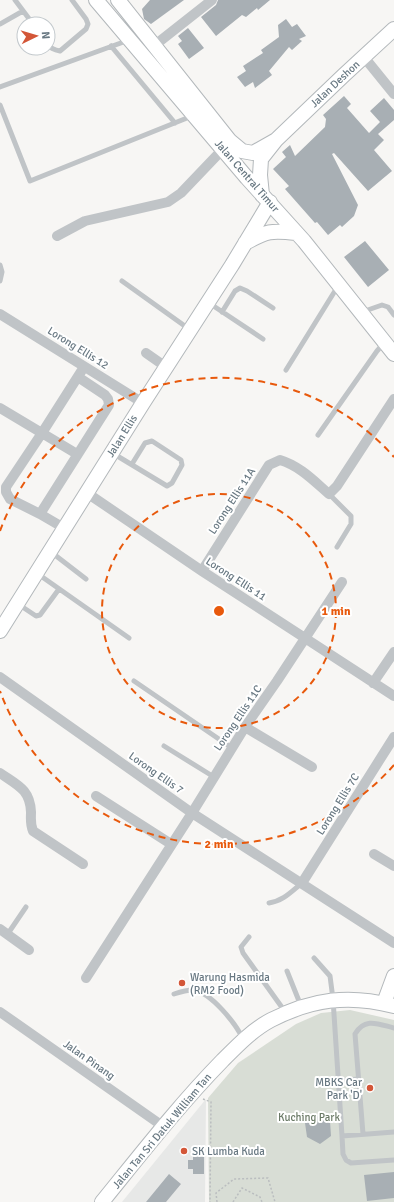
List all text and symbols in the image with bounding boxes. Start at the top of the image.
north arrow [16,16,56,56]
text: N [39,31,52,40]
street label: Jalan Deshon [308,58,362,110]
street label: Jalan Central Timur [212,137,282,215]
street label: Lorong Ellis 12 [45,324,111,372]
street label: Jalan Ellis [104,412,140,460]
street label: Lorong Ellis 11A [206,465,258,537]
street label: Lorong Ellis 11 [203,555,269,603]
centre of rings [212,604,226,618]
text: 1 min [322,604,351,619]
street label: Lorong Ellis 11C [211,682,265,753]
street label: Lorong Ellis 7 [126,749,186,797]
street label: Lorong Ellis 7C [314,770,362,837]
text: 2 min [205,837,234,852]
place label: Warung Hasmida (RM2 Food) [190,971,270,997]
marker: Warung Hasmida (RM2 Food) [177,978,187,988]
street label: Jalan Pinang [61,1037,117,1083]
street label: Jalan Tan Sri Datuk William Tan [110,1071,214,1191]
place label: MBKS Car Park 'D' [315,1076,362,1102]
marker: MBKS Car Park 'D' [365,1083,375,1093]
park label: Kuching Park [278,1111,340,1124]
place label: SK Lumba Kuda [192,1145,265,1158]
marker: SK Lumba Kuda [179,1146,189,1156]

